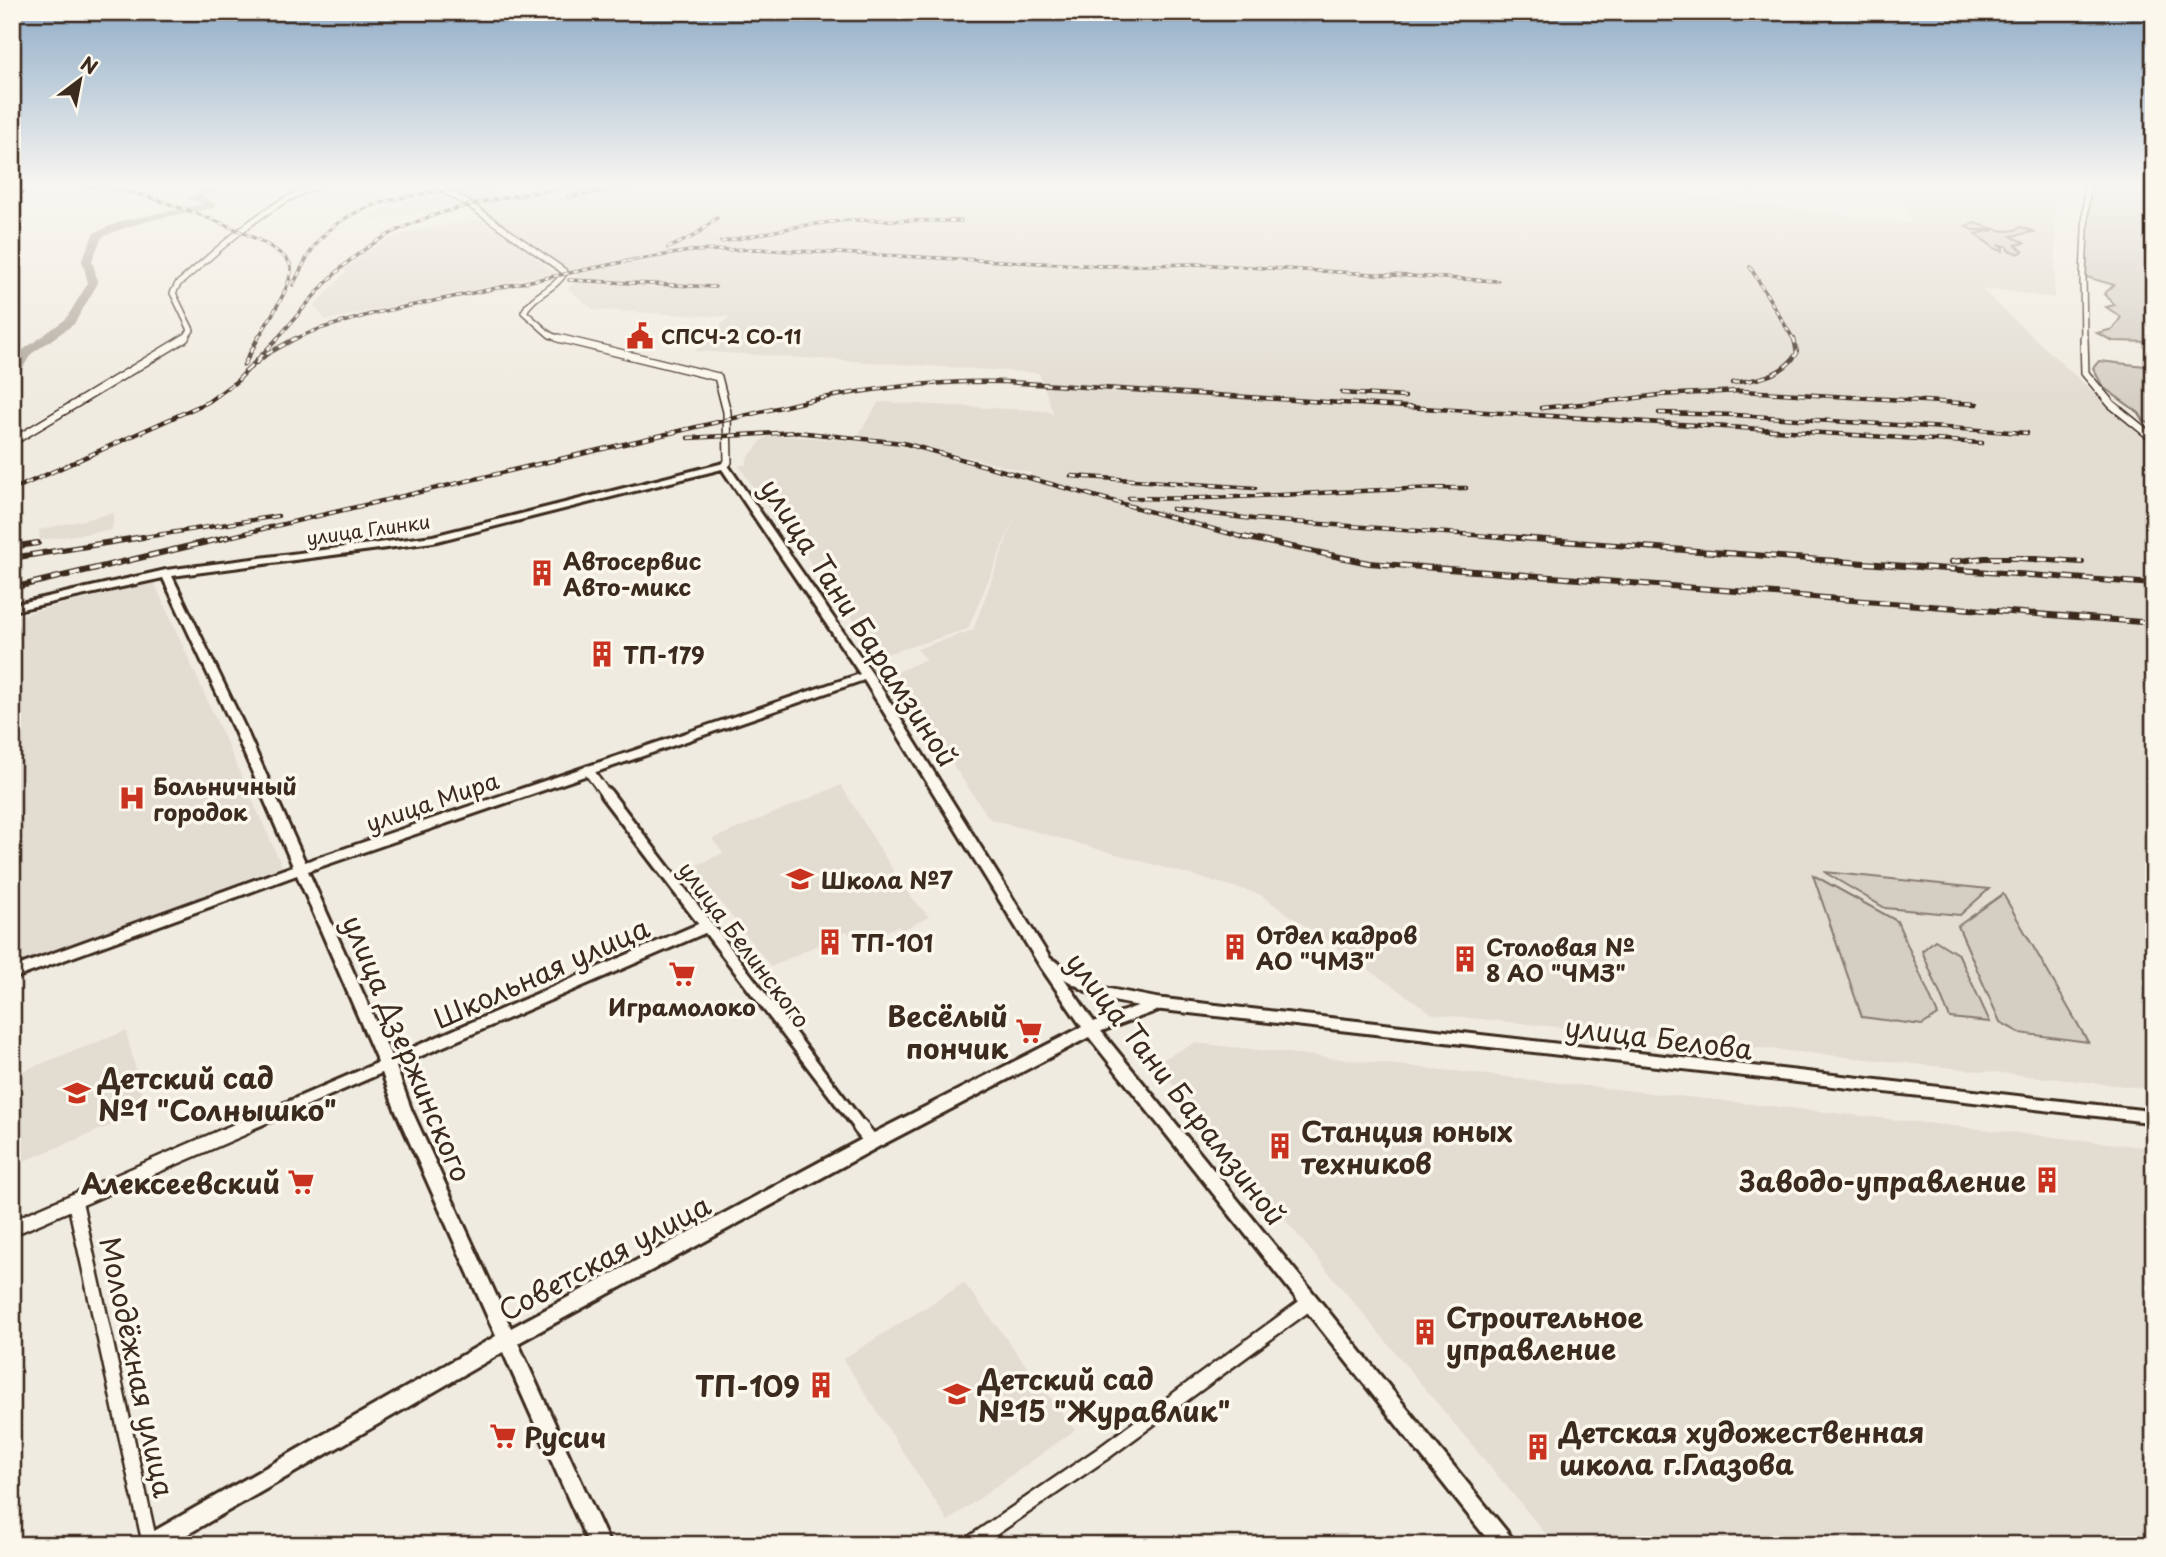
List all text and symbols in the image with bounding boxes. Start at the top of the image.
north arrow [46,46,116,116]
text: N [76,49,103,81]
public building icon: СПСЧ-2 СО-11 [625,321,655,351]
place label: СПСЧ-2 СО-11 [661,322,801,350]
street label: улица Тани Барамзиной [750,469,970,775]
street label: улица Глинки [304,506,432,552]
place label: Автосервис Авто-микс [563,543,701,604]
building icon: Автосервис Авто-микс [527,558,557,588]
place label: ТП-179 [623,637,705,672]
building icon: ТП-179 [587,639,617,669]
street label: улица Мира [361,762,504,840]
place label: Больничный городок [153,768,297,829]
hospital icon: Больничный городок [117,783,147,813]
street label: улица Белинского [670,853,820,1035]
place label: Школа №7 [821,862,953,897]
school or university icon: Школа №7 [785,864,815,894]
street label: Школьная улица [426,905,656,1039]
street label: улица Дзержинского [332,908,484,1188]
place label: Отдел кадров АО "ЧМЗ" [1256,917,1417,978]
place label: ТП-101 [851,925,933,960]
building icon: ТП-101 [815,927,845,957]
place label: Столовая № 8 АО "ЧМЗ" [1486,929,1635,990]
building icon: Отдел кадров АО "ЧМЗ" [1220,932,1250,962]
street label: улица Тани Барамзиной [1056,942,1298,1234]
building icon: Столовая № 8 АО "ЧМЗ" [1450,944,1480,974]
supermarket icon: Играмолоко [667,959,697,989]
place label: Играмолоко [608,989,756,1024]
place label: Весёлый пончик [887,994,1008,1069]
street label: улица Белова [1563,1004,1756,1070]
supermarket icon: Весёлый пончик [1014,1016,1044,1046]
place label: Детский сад №1 "Солнышко" [97,1056,337,1131]
school or university icon: Детский сад №1 "Солнышко" [62,1078,92,1108]
place label: Станция юных техников [1301,1109,1513,1184]
building icon: Станция юных техников [1265,1131,1295,1161]
place label: Заводо-управление [1738,1159,2026,1202]
place label: Алексеевский [81,1161,280,1204]
building icon: Заводо-управление [2032,1165,2062,1195]
supermarket icon: Алексеевский [286,1167,316,1197]
street label: Советская улица [490,1183,718,1331]
street label: Молодёжная улица [89,1233,187,1502]
place label: Строительное управление [1446,1295,1644,1370]
building icon: Строительное управление [1410,1317,1440,1347]
place label: Детский сад №15 "Журавлик" [977,1357,1230,1432]
place label: ТП-109 [695,1364,800,1407]
building icon: ТП-109 [806,1370,836,1400]
school or university icon: Детский сад №15 "Журавлик" [942,1379,972,1409]
place label: Детская художественная школа г.Глазова [1558,1410,1924,1485]
place label: Русич [524,1415,606,1458]
supermarket icon: Русич [488,1421,518,1451]
building icon: Детская художественная школа г.Глазова [1523,1432,1553,1462]

